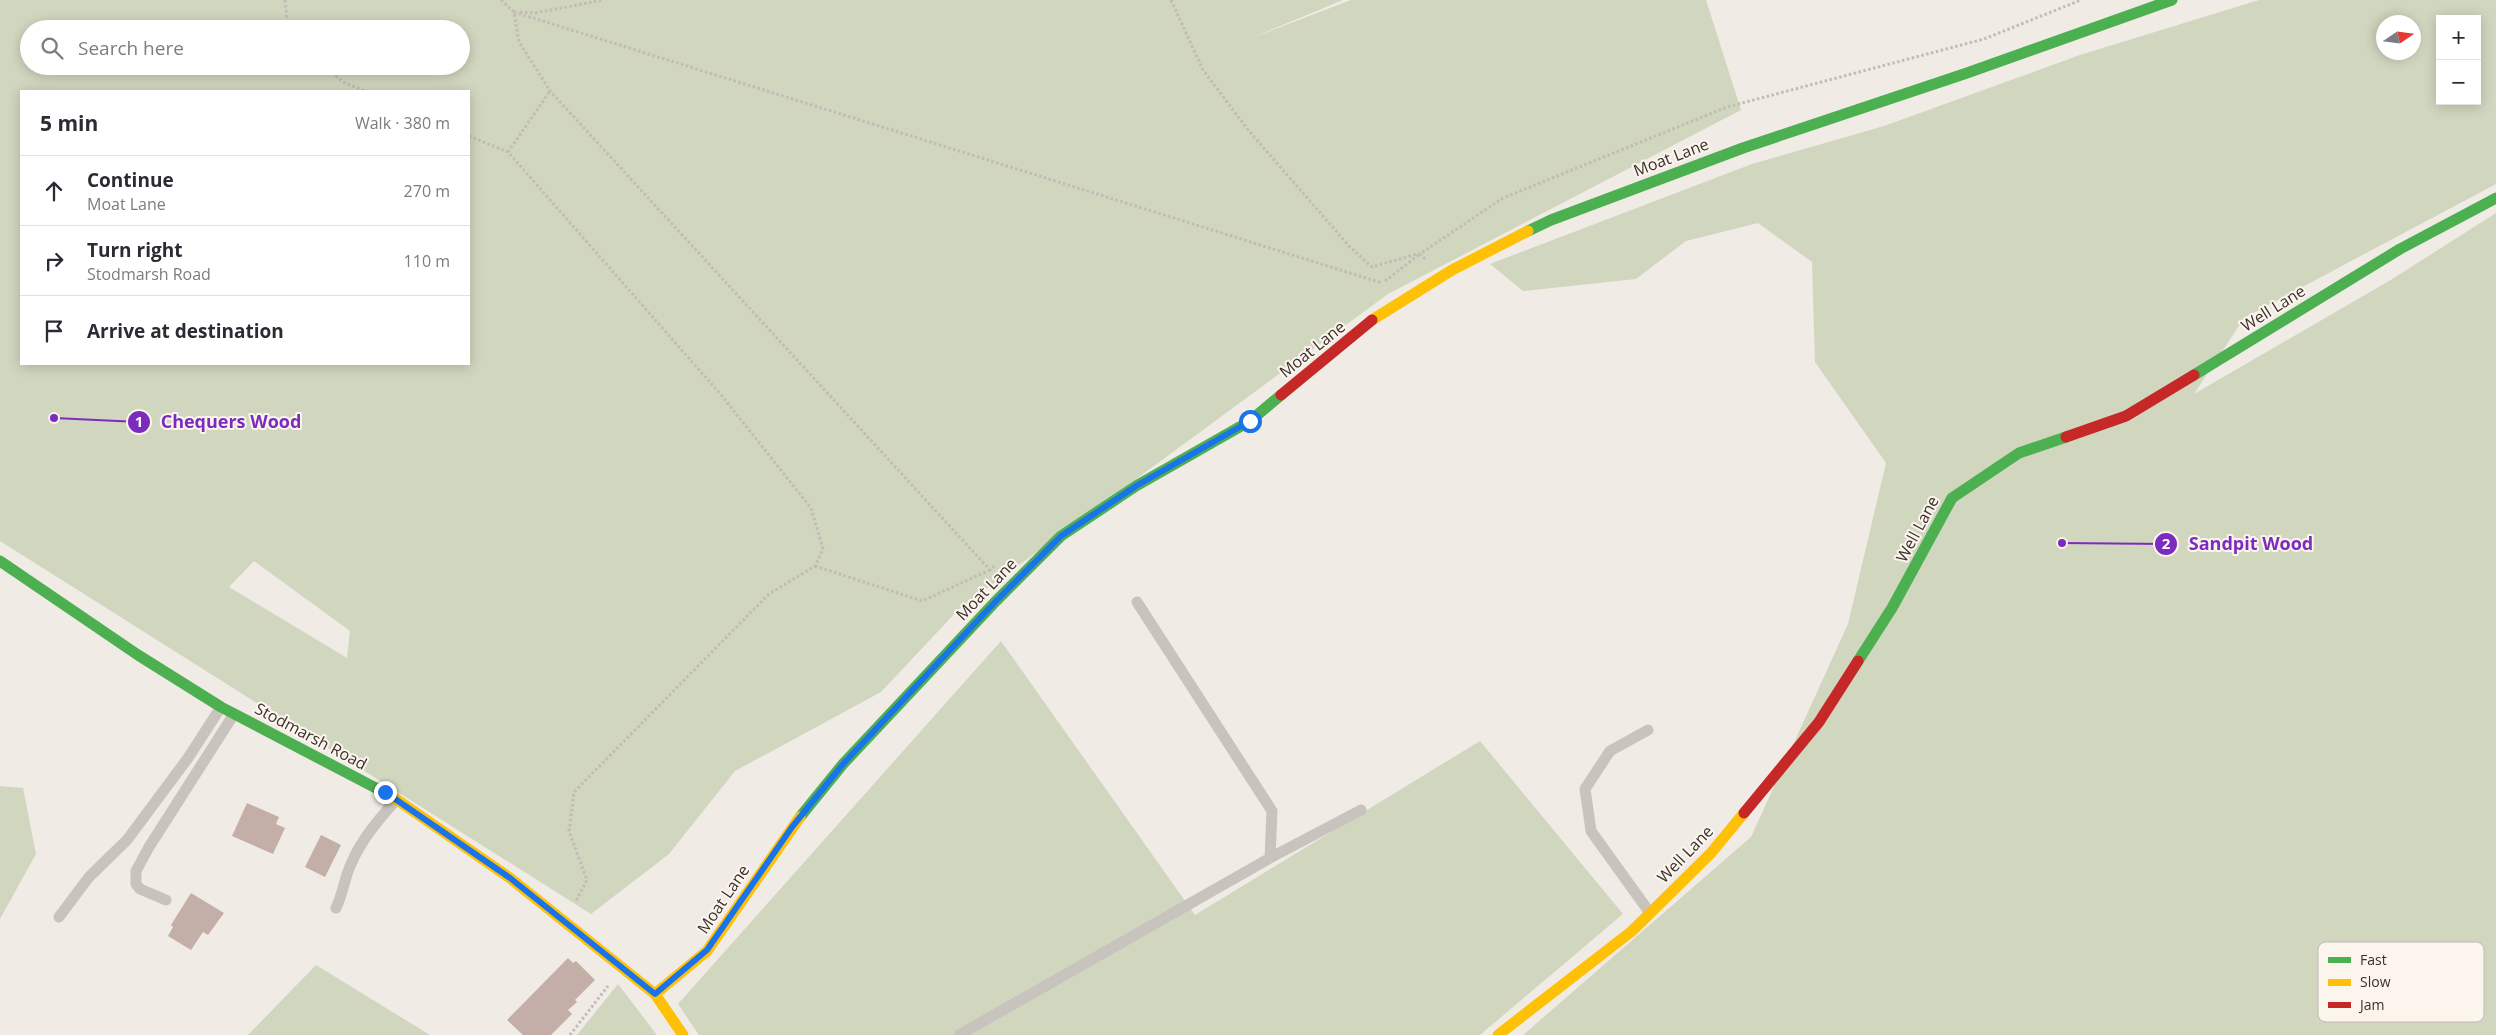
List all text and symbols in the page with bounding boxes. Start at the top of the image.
north arrow [2376,15,2421,60]
map controls [2436,15,2481,105]
button: + [2436,15,2481,60]
search box [20,20,470,75]
icon: search [38,34,66,62]
text: Search here [78,35,184,61]
button: − [2436,60,2481,105]
text: 5 min [40,109,98,137]
text: Walk · 380 m [355,112,450,134]
street label: Moat Lane [1630,133,1712,181]
text: Continue [87,167,174,193]
icon: ahead [40,177,68,205]
text: 270 m [404,180,450,202]
text: Moat Lane [87,193,166,215]
text: Turn right [87,237,182,263]
icon: right [40,247,68,275]
text: 110 m [404,250,450,272]
text: Stodmarsh Road [87,263,211,285]
street label: Well Lane [2237,280,2309,336]
street label: Moat Lane [1274,316,1350,382]
icon: arrive [40,317,68,345]
text: Arrive at destination [87,318,284,344]
callout: Chequers Wood [126,405,312,438]
text: Chequers Wood [161,409,301,433]
route start [1239,410,1262,433]
text: 1 [135,411,143,431]
street label: Well Lane [1890,492,1944,566]
callout: Sandpit Wood [2154,527,2323,560]
text: Sandpit Wood [2189,531,2313,555]
text: 2 [2162,533,2171,553]
street label: Moat Lane [951,553,1021,625]
street label: Stodmarsh Road [251,697,371,775]
route end [374,781,397,804]
street label: Well Lane [1652,820,1718,888]
street label: Moat Lane [692,860,754,938]
legend [2318,942,2484,1022]
text: Fast [2360,950,2387,969]
text: Slow [2360,972,2391,991]
text: Jam [2358,995,2385,1014]

